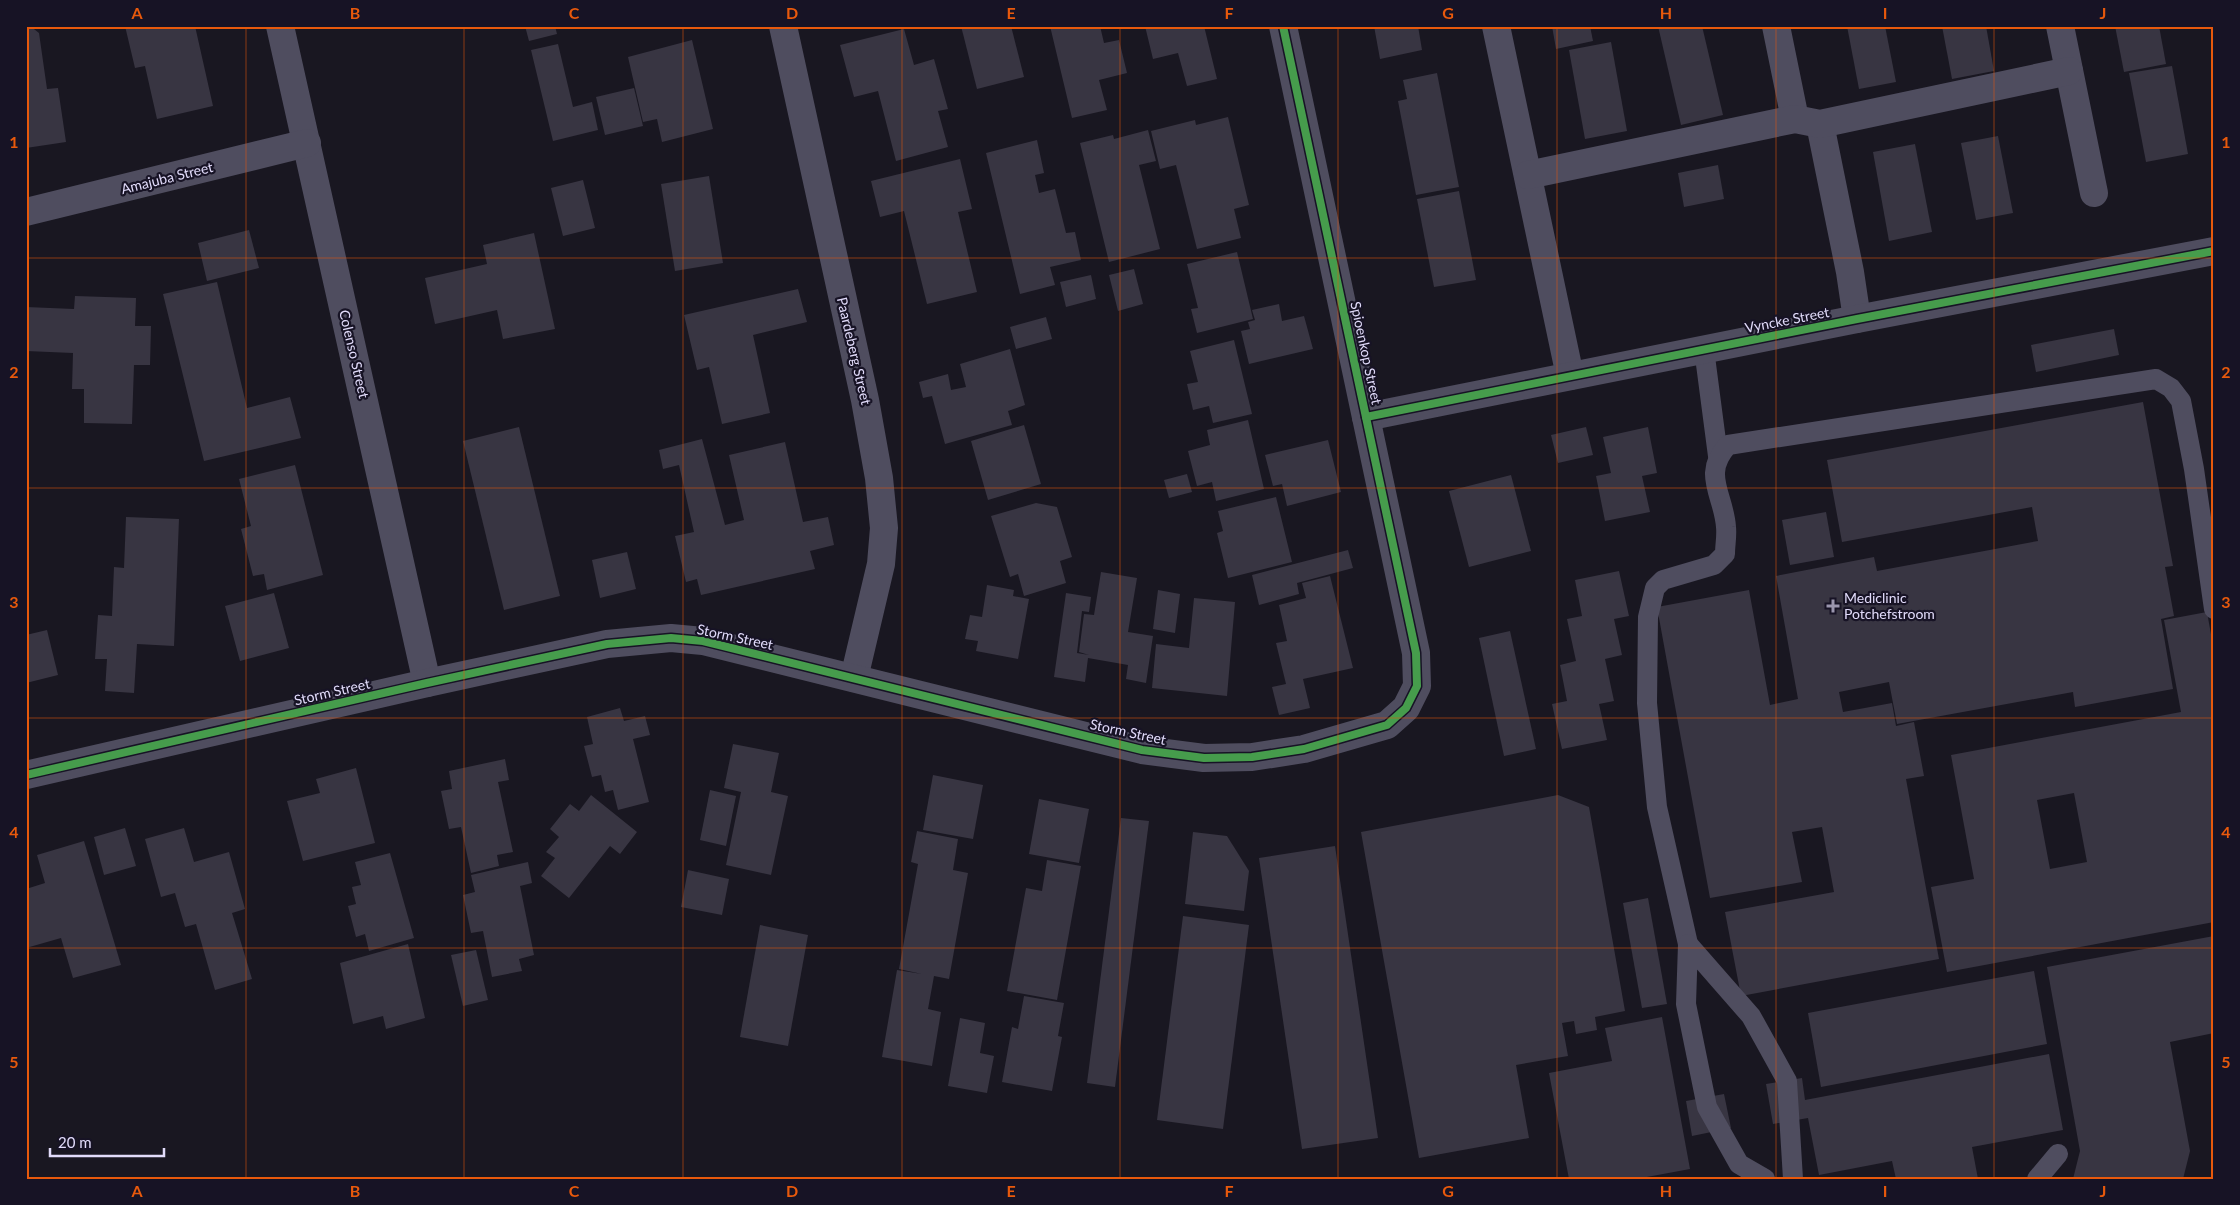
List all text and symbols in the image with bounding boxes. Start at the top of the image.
text: A [130,3,143,22]
text: B [350,3,360,22]
text: C [569,3,580,22]
text: D [786,3,798,22]
text: E [1006,3,1016,22]
text: F [1224,3,1234,22]
text: G [1442,3,1454,22]
text: H [1660,3,1672,22]
text: I [1883,3,1887,22]
text: J [2100,3,2106,22]
text: 1 [9,132,19,151]
text: 1 [2221,132,2231,151]
street label: Amajuba Street [119,158,215,197]
street label: Paardeberg Street [834,295,875,406]
street label: Spioenkop Street [1347,300,1386,406]
street label: Vyncke Street [1743,303,1830,336]
street label: Colenso Street [336,308,373,400]
text: 2 [9,362,19,381]
text: 2 [2221,362,2231,381]
place label: Mediclinic Potchefstroom [1844,589,1935,622]
text: 3 [9,592,19,611]
text: 3 [2221,592,2231,611]
marker: Mediclinic Potchefstroom [1826,599,1840,613]
street label: Storm Street [696,620,775,653]
street label: Storm Street [292,675,371,708]
street label: Storm Street [1089,715,1168,748]
text: 4 [9,822,19,841]
text: 4 [2221,822,2231,841]
text: 5 [9,1052,19,1071]
text: 5 [2221,1052,2231,1071]
scale bar [50,1125,164,1157]
text: 20 m [58,1133,92,1151]
text: A [130,1181,143,1200]
text: B [350,1181,360,1200]
text: C [569,1181,580,1200]
text: D [786,1181,798,1200]
text: E [1006,1181,1016,1200]
text: F [1224,1181,1234,1200]
text: G [1442,1181,1454,1200]
text: H [1660,1181,1672,1200]
text: I [1883,1181,1887,1200]
text: J [2100,1181,2106,1200]

